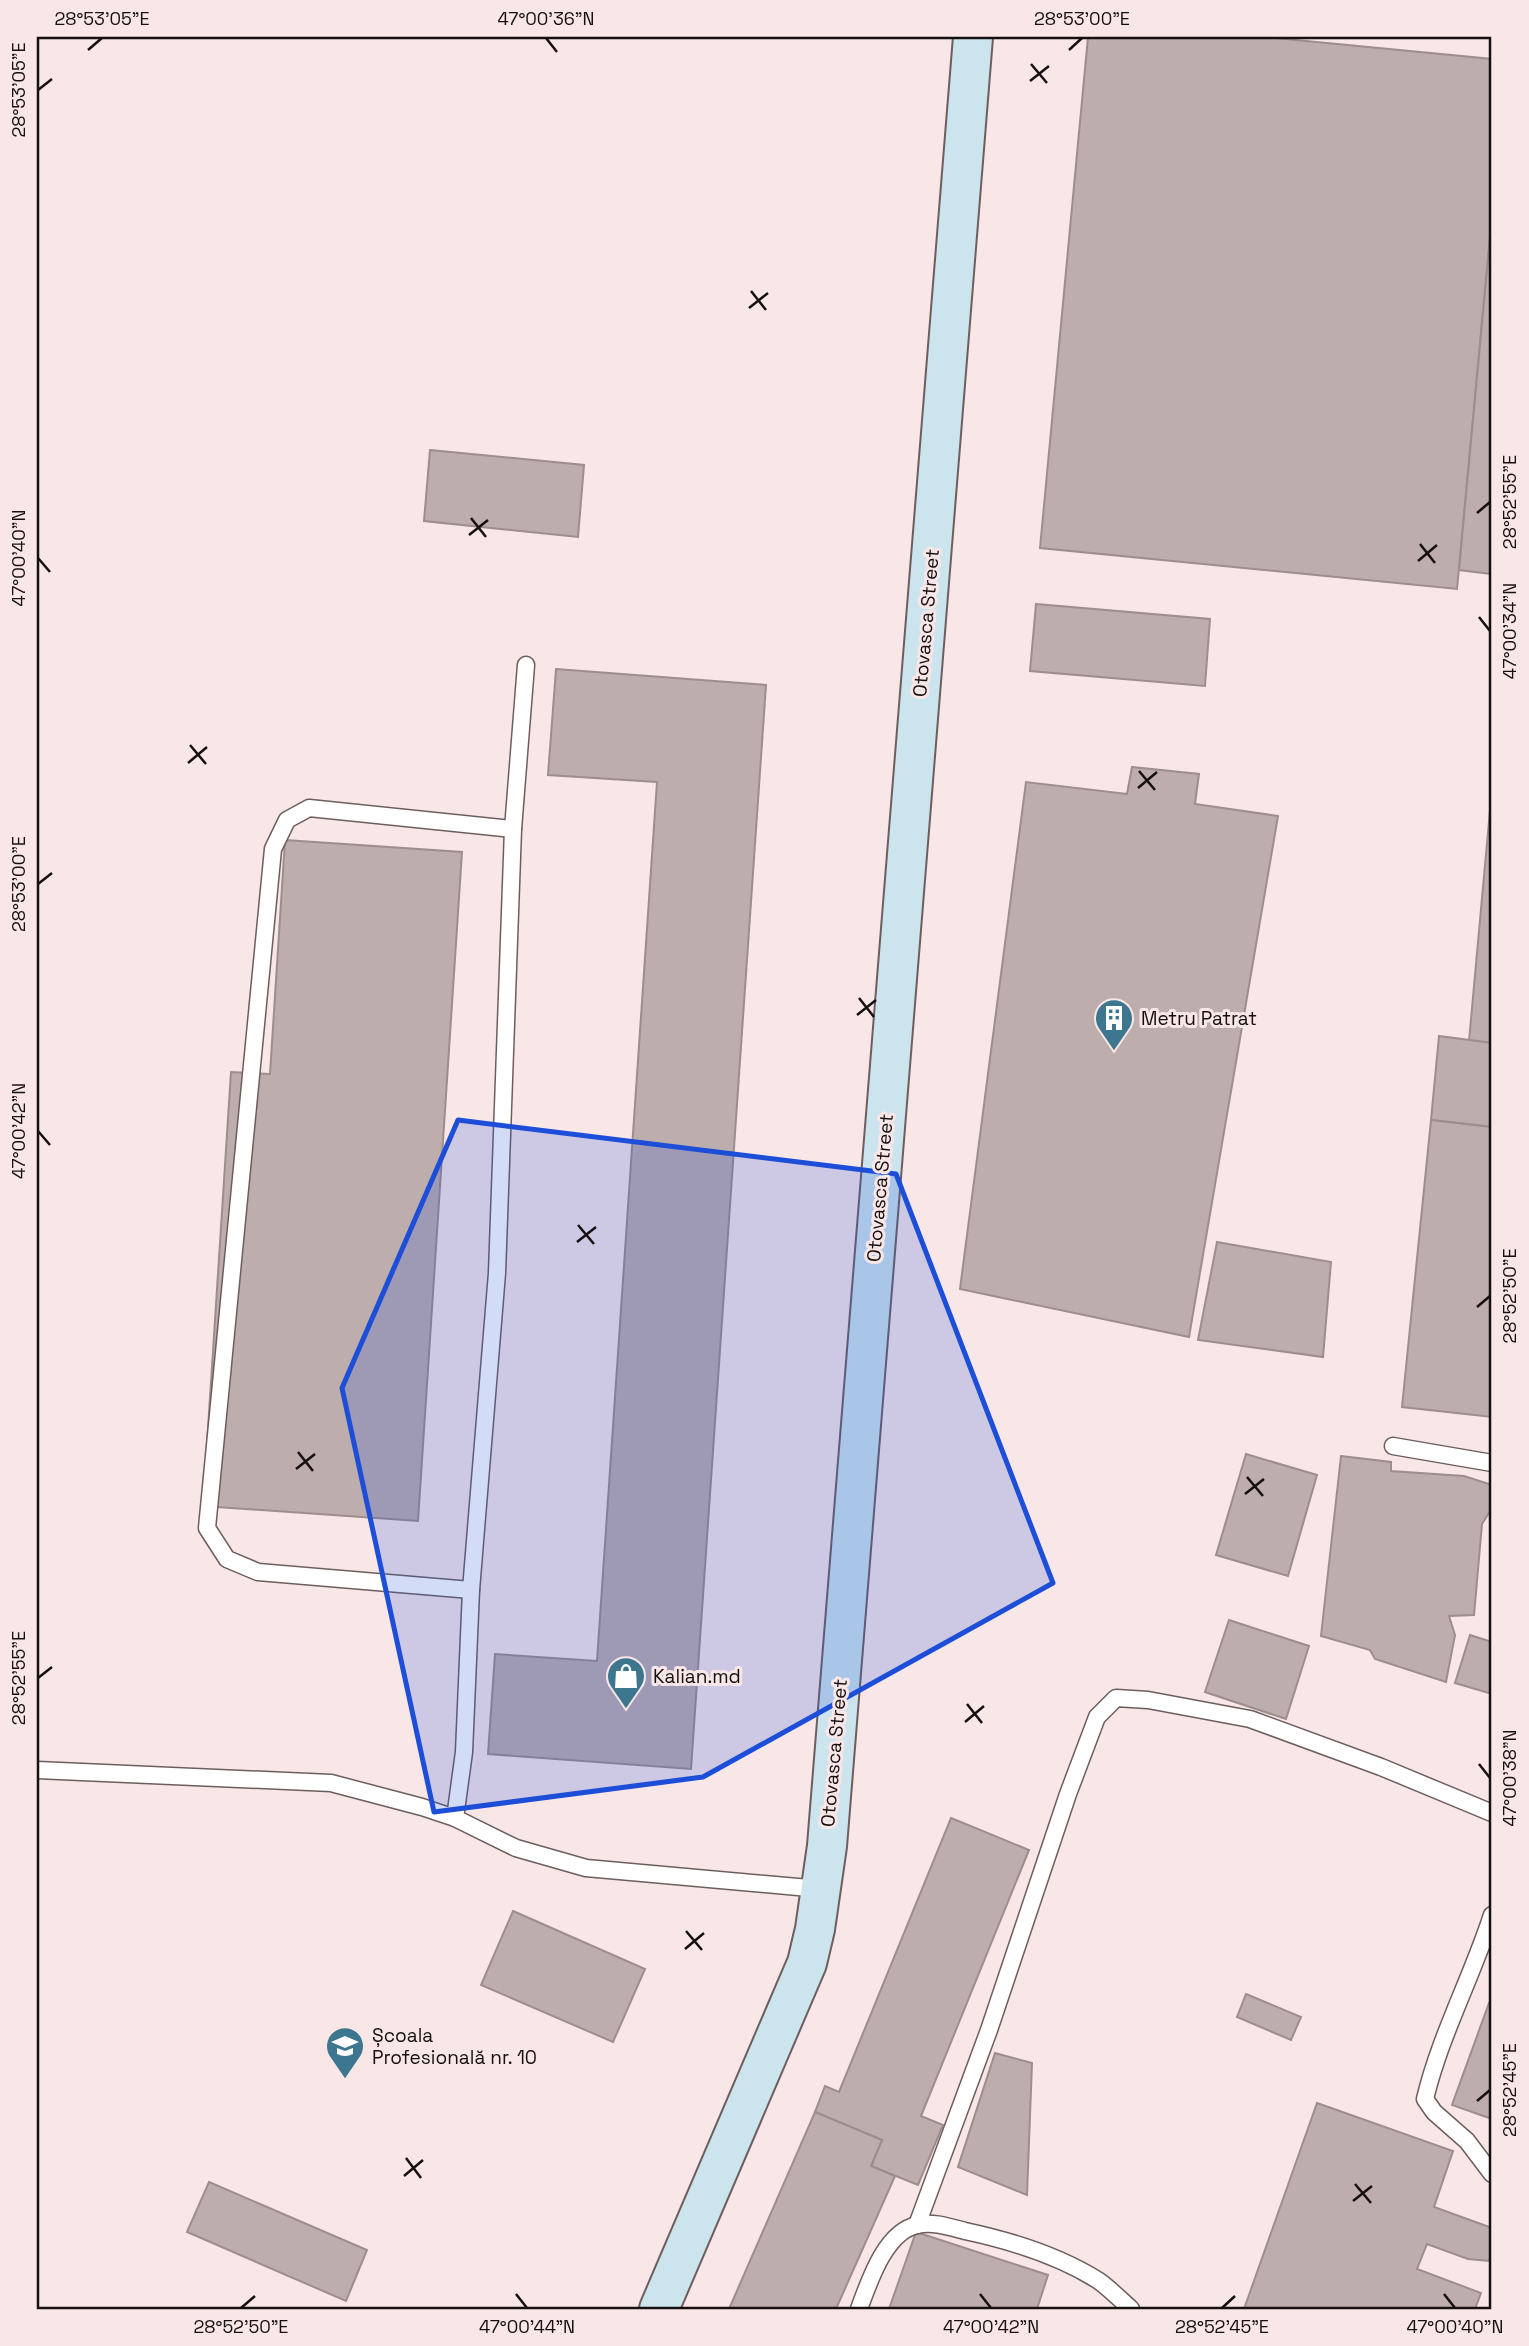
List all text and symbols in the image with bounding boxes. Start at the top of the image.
text: 28°53'05"E [54,7,150,30]
text: 47°00'36"N [498,7,594,30]
text: 28°53'00"E [1034,7,1130,30]
text: 28°53'05"E [7,42,30,138]
text: 28°52'55"E [1498,455,1521,549]
text: 47°00'40"N [7,510,30,606]
street label: Otovasca Street [907,548,945,698]
text: 47°00'34"N [1498,583,1521,679]
text: 28°53'00"E [7,836,30,932]
building icon: Metru Patrat [1093,997,1135,1052]
place label: Metru Patrat [1141,1006,1257,1031]
text: 47°00'42"N [7,1083,30,1179]
street label: Otovasca Street [861,1113,899,1263]
text: 28°52'50"E [1498,1248,1521,1344]
text: 28°52'55"E [7,1631,30,1725]
shop icon: Kalian.md [605,1655,647,1710]
place label: Kalian.md [653,1664,741,1689]
street label: Otovasca Street [815,1678,853,1828]
text: 47°00'38"N [1498,1730,1521,1826]
place label: Școala Profesională nr. 10 [372,2023,537,2070]
school or university icon: Școala Profesională nr. 10 [324,2025,366,2080]
text: 28°52'45"E [1498,2043,1521,2137]
text: 28°52'50"E [193,2315,289,2338]
text: 47°00'44"N [479,2315,575,2338]
text: 47°00'42"N [943,2315,1039,2338]
text: 28°52'45"E [1175,2315,1269,2338]
text: 47°00'40"N [1407,2315,1503,2338]

